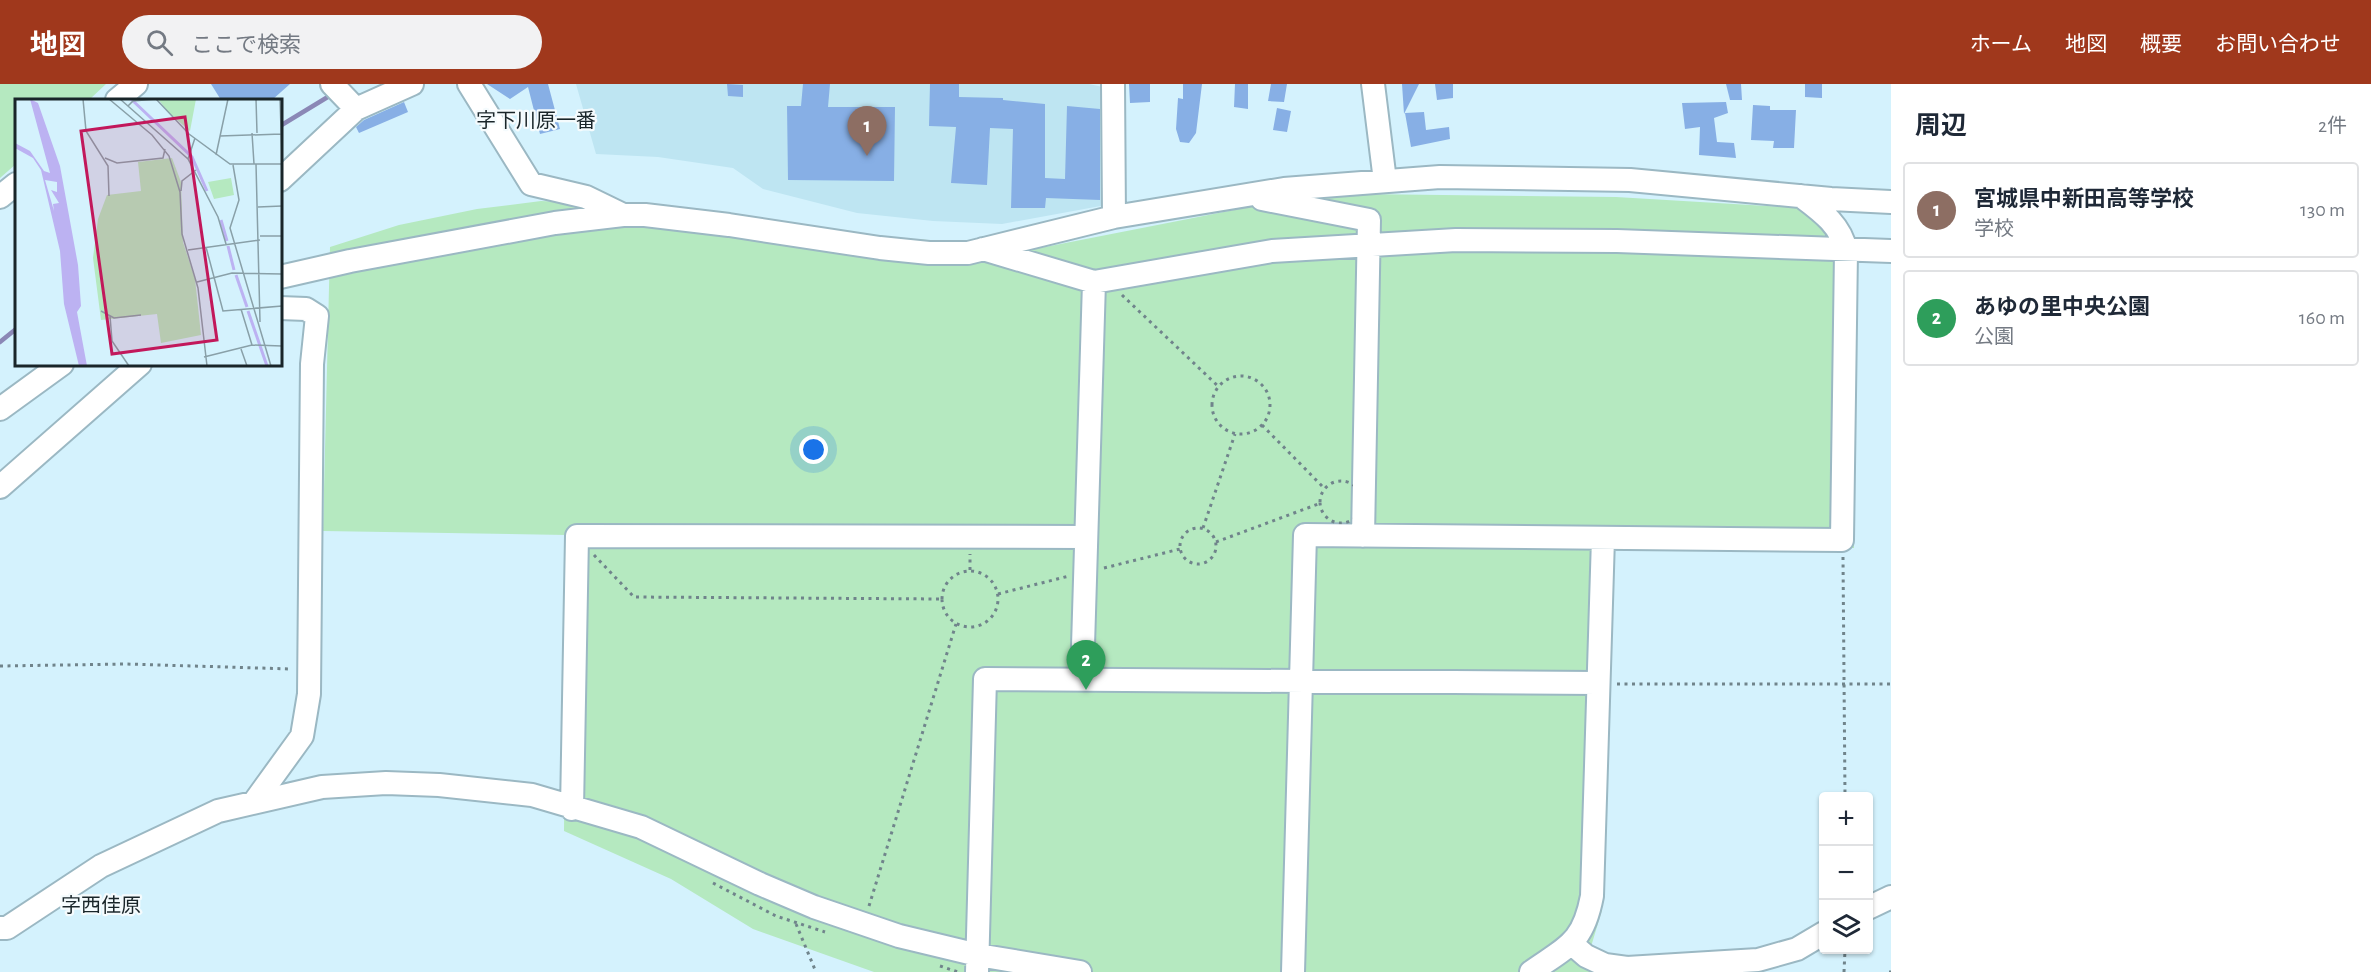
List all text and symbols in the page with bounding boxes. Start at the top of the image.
search box [122,15,542,69]
icon: search [143,26,176,59]
text: 地図 [30,32,86,60]
text: ここで検索 [191,34,301,56]
text: ホーム [1970,34,2032,55]
text: 地図 [2065,34,2107,55]
text: 概要 [2140,34,2182,55]
text: お問い合わせ [2215,34,2341,55]
inset map [15,99,282,366]
pin: 1 [848,106,886,156]
district label: 字下川原一番 [476,109,596,131]
text: 周辺 [1915,113,1967,139]
text: 2件 [2318,116,2347,136]
text: 宮城県中新田高等学校 [1974,188,2194,210]
text: 1 [1933,200,1940,220]
text: 130 m [2300,200,2345,220]
text: 学校 [1974,219,2014,239]
text: あゆの里中央公園 [1974,296,2150,318]
text: 2 [1932,308,1941,328]
text: 160 m [2299,308,2345,328]
text: 公園 [1974,327,2014,347]
your location [799,435,828,464]
pin: 2 [1066,640,1106,690]
map controls [1819,792,1873,954]
button: + [1819,792,1873,846]
button: − [1819,846,1873,900]
district label: 字西佳原 [61,894,141,916]
button: layers [1819,900,1873,954]

